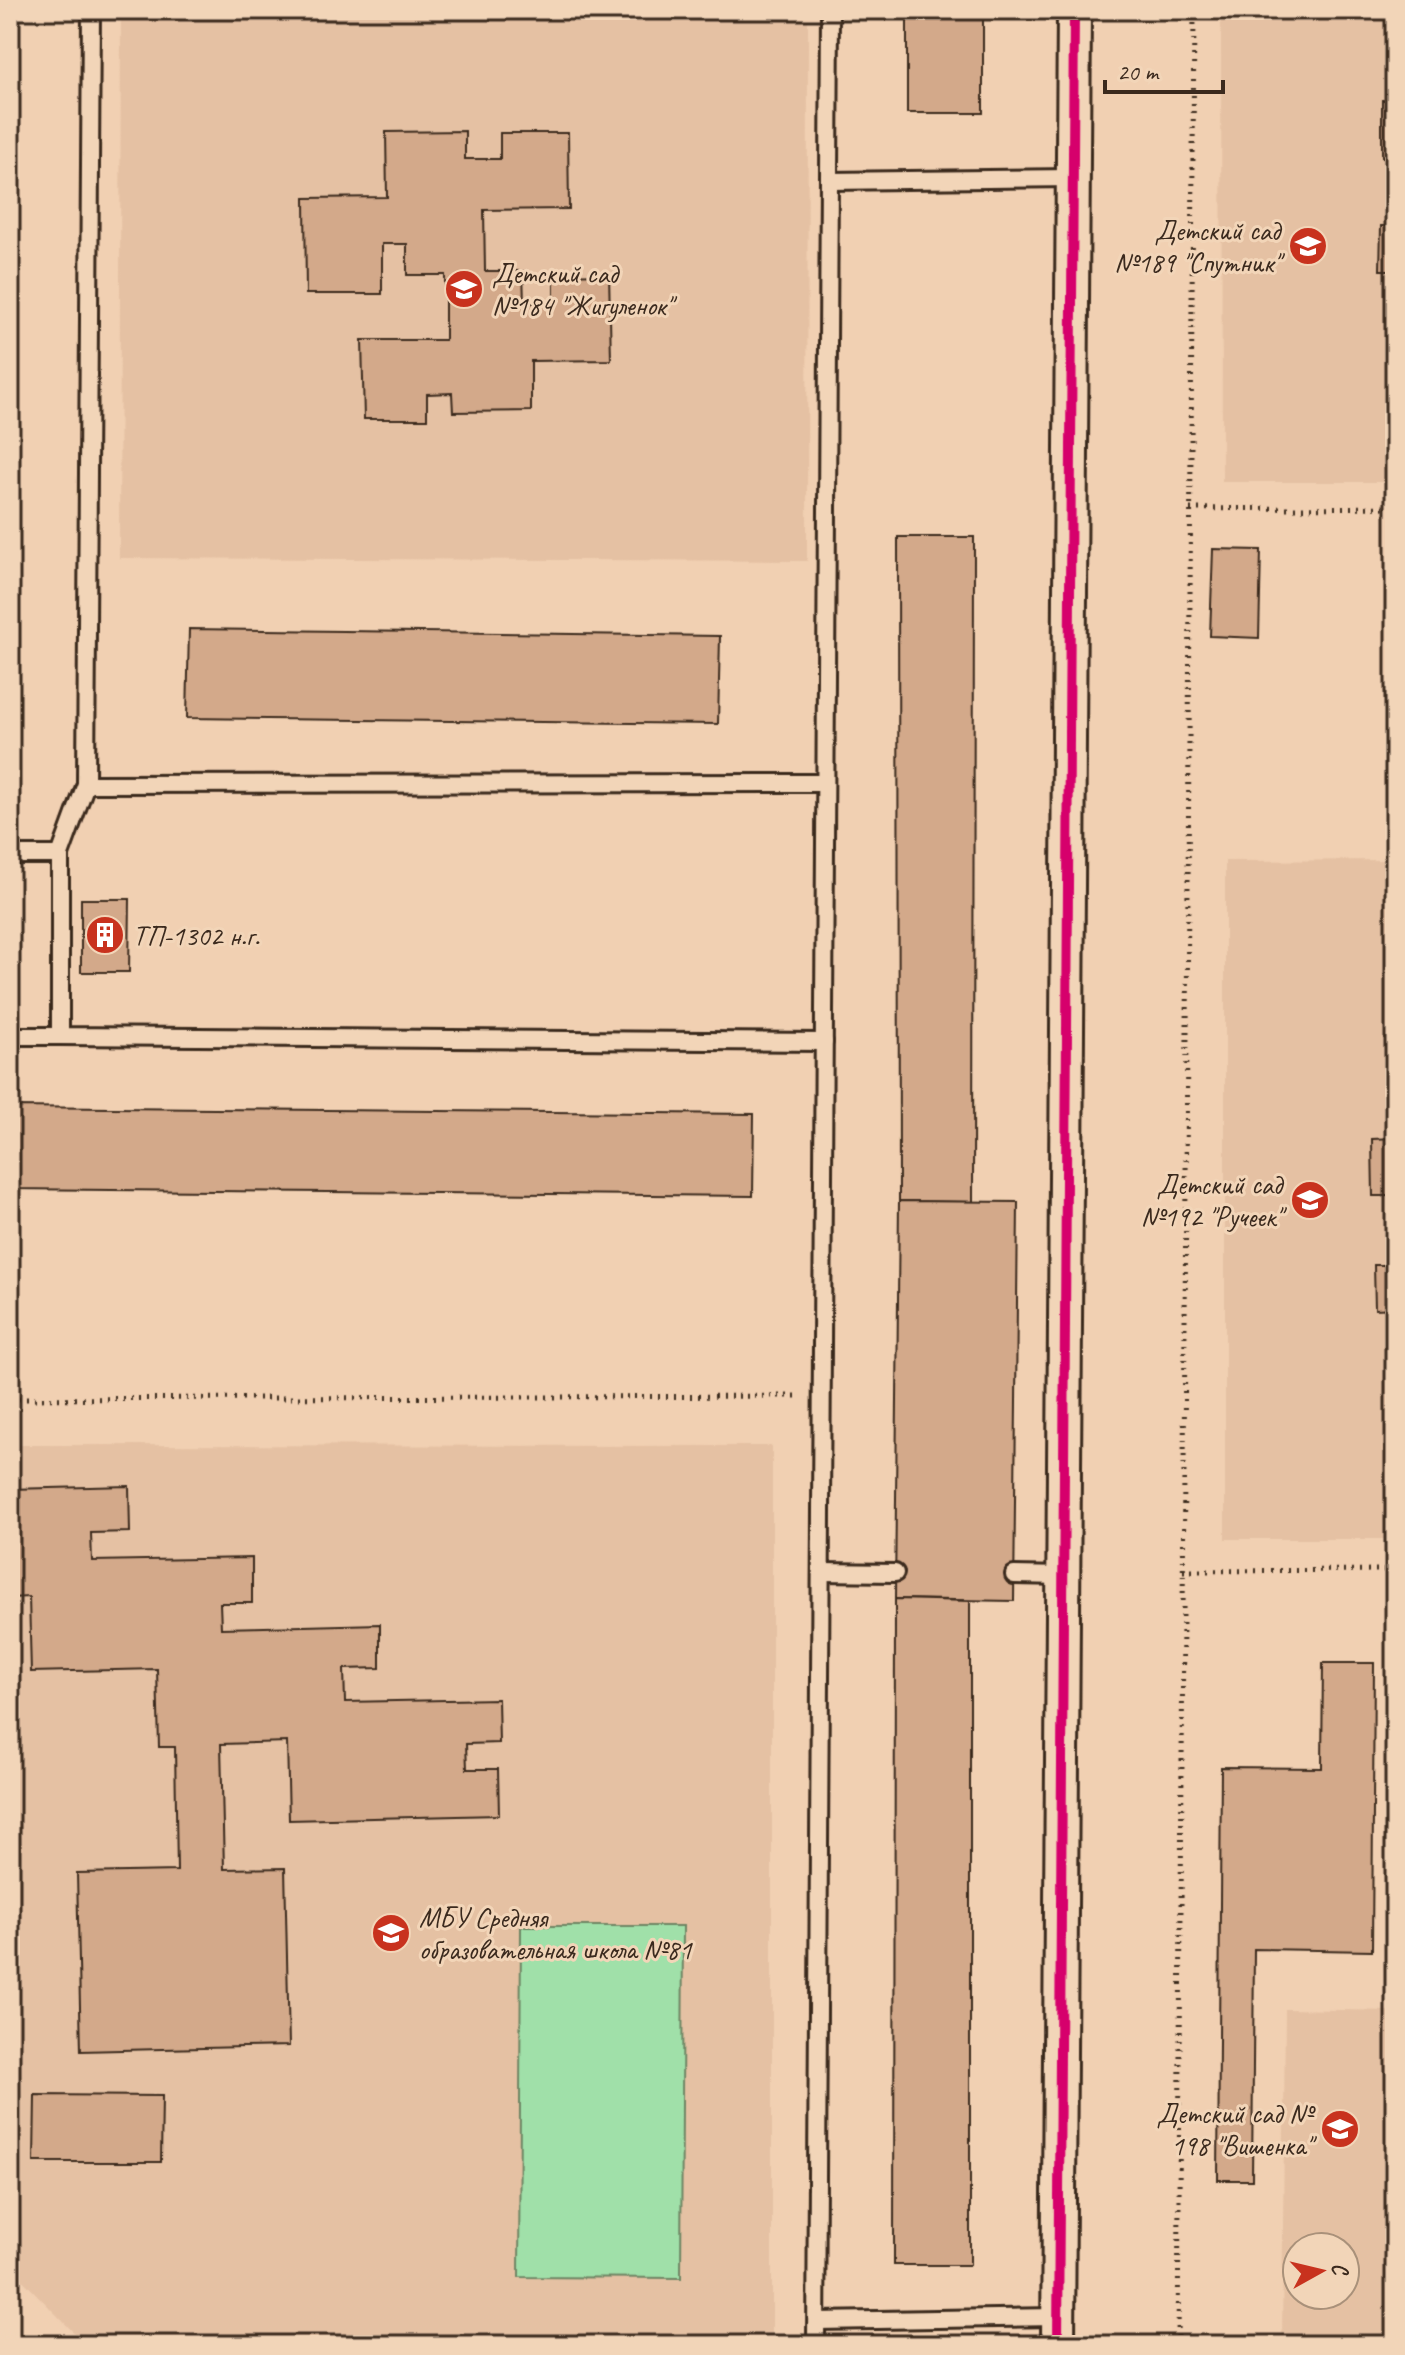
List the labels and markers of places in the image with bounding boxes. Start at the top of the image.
place label: Детский сад №189 "Спутник" [1114,213,1285,280]
school or university icon: Детский сад №189 "Спутник" [1287,225,1329,267]
place label: Детский сад №184 "Жигуленок" [492,256,678,323]
school or university icon: Детский сад №184 "Жигуленок" [443,268,485,310]
building icon: ТП-1302 н.г. [84,914,126,956]
place label: ТП-1302 н.г. [133,918,260,953]
place label: Детский сад №192 "Ручеек" [1141,1167,1287,1234]
school or university icon: Детский сад №192 "Ручеек" [1289,1179,1331,1221]
place label: МБУ Средняя образовательная школа №81 [419,1900,693,1967]
school or university icon: МБУ Средняя образовательная школа №81 [370,1912,412,1954]
place label: Детский сад № 198 "Вишенка" [1157,2096,1317,2163]
school or university icon: Детский сад № 198 "Вишенка" [1319,2108,1361,2150]

